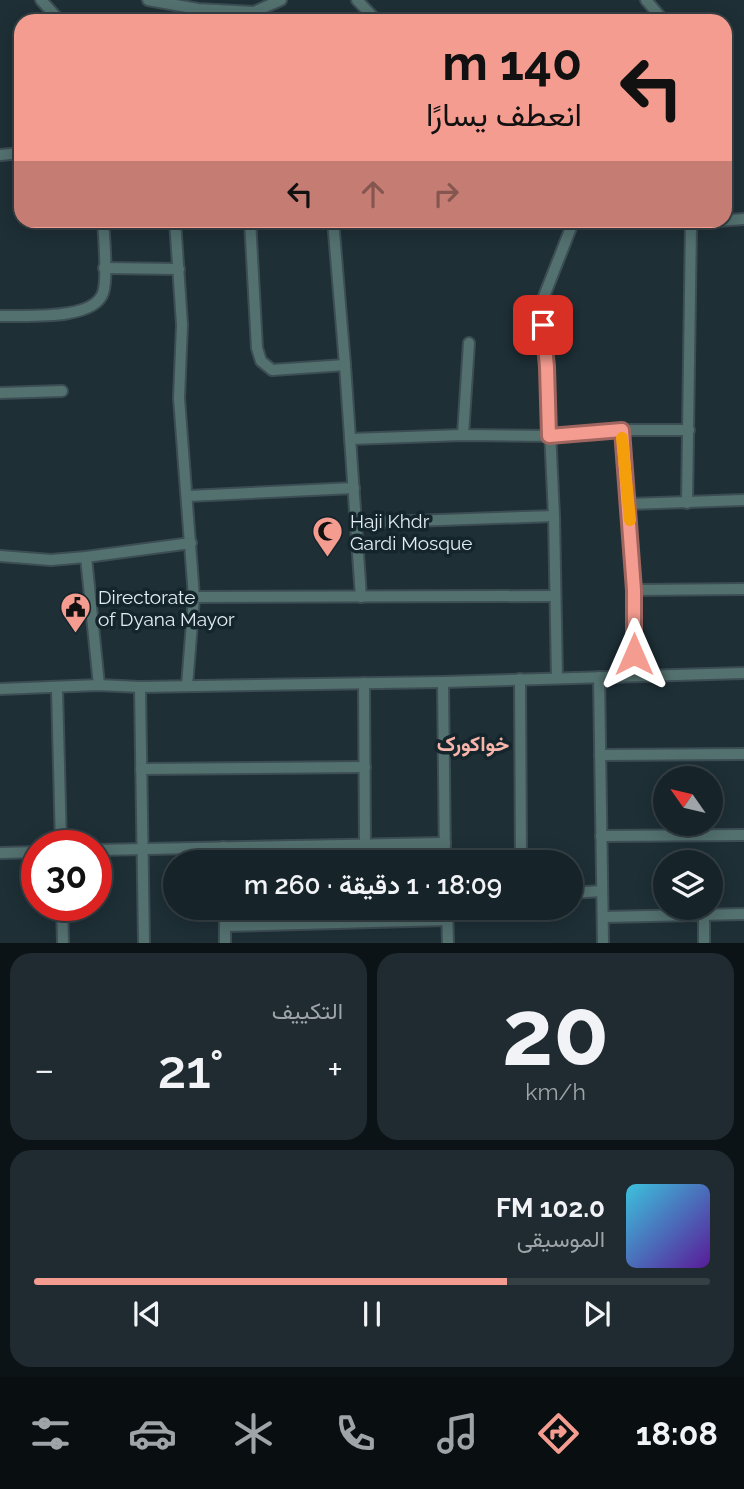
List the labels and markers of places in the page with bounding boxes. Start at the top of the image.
pin [513,295,573,355]
place label: Haji Khdr Gardi Mosque [350,510,472,554]
mosque icon: Haji Khdr Gardi Mosque [310,515,344,559]
place label: Directorate of Dyana Mayor [98,586,235,630]
public building icon: Directorate of Dyana Mayor [58,591,92,635]

